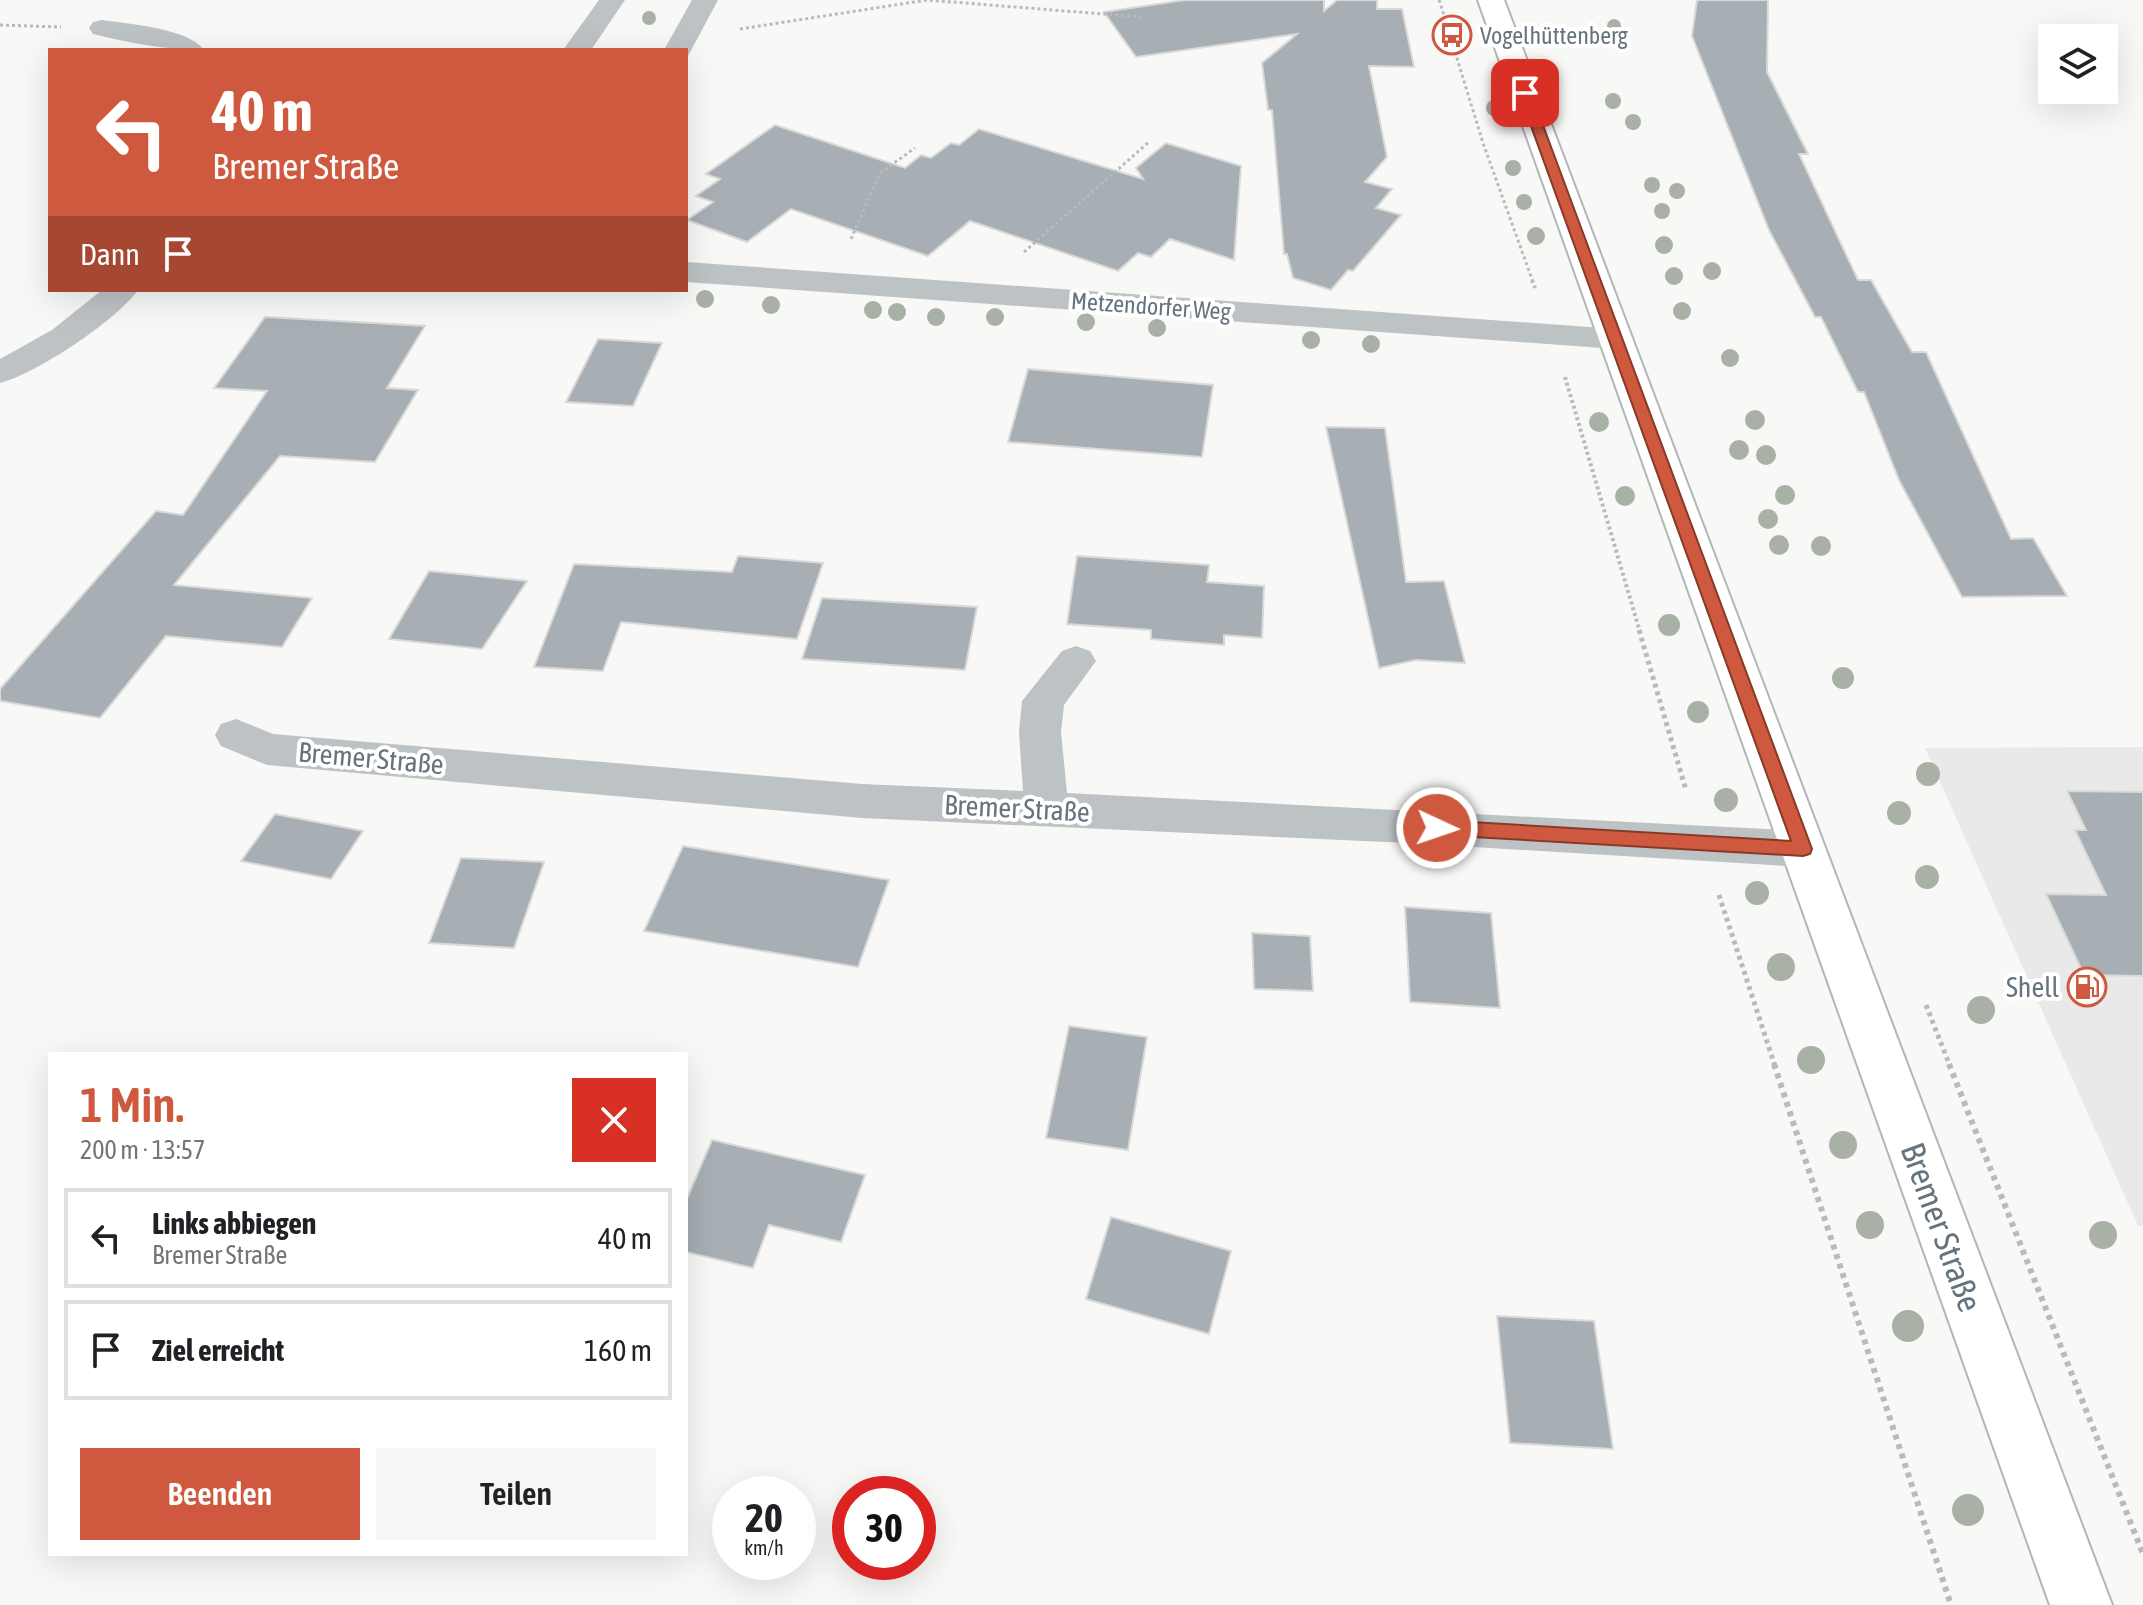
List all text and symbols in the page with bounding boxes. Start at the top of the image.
bus stop icon: Vogelhüttenberg [1431,14,1473,56]
place label: Vogelhüttenberg [1480,22,1628,49]
map controls [2038,24,2118,104]
button: layers [2038,24,2118,104]
pin [1491,59,1559,127]
icon: arrive [1503,71,1547,115]
text: 40 m [212,79,313,143]
icon: left [80,80,184,184]
text: Bremer Straße [212,145,399,187]
icon: arrive [156,232,200,276]
text: Dann [80,237,140,271]
street label: Metzendorfer Weg [1070,287,1232,325]
street label: Bremer Straße [297,736,445,780]
position arrow [1395,786,1479,870]
street label: Bremer Straße [943,788,1091,828]
fuel station icon: Shell [2066,966,2108,1008]
place label: Shell [2006,971,2060,1003]
text: 1 Min. [80,1077,184,1132]
button: close [572,1078,656,1162]
text: 200 m · 13:57 [80,1135,205,1165]
street label: Bremer Straße [1893,1137,1991,1317]
text: Links abbiegen [152,1206,316,1240]
icon: left [84,1216,128,1260]
text: 40 m [598,1221,652,1255]
text: Bremer Straße [152,1240,287,1270]
icon: arrive [84,1328,128,1372]
text: Ziel erreicht [152,1333,284,1367]
text: 160 m [584,1333,652,1367]
button: Beenden [80,1448,360,1540]
button: Teilen [376,1448,656,1540]
speed limit sign: 30 [832,1476,936,1580]
text: 20 [745,1495,783,1540]
text: km/h [744,1536,784,1559]

